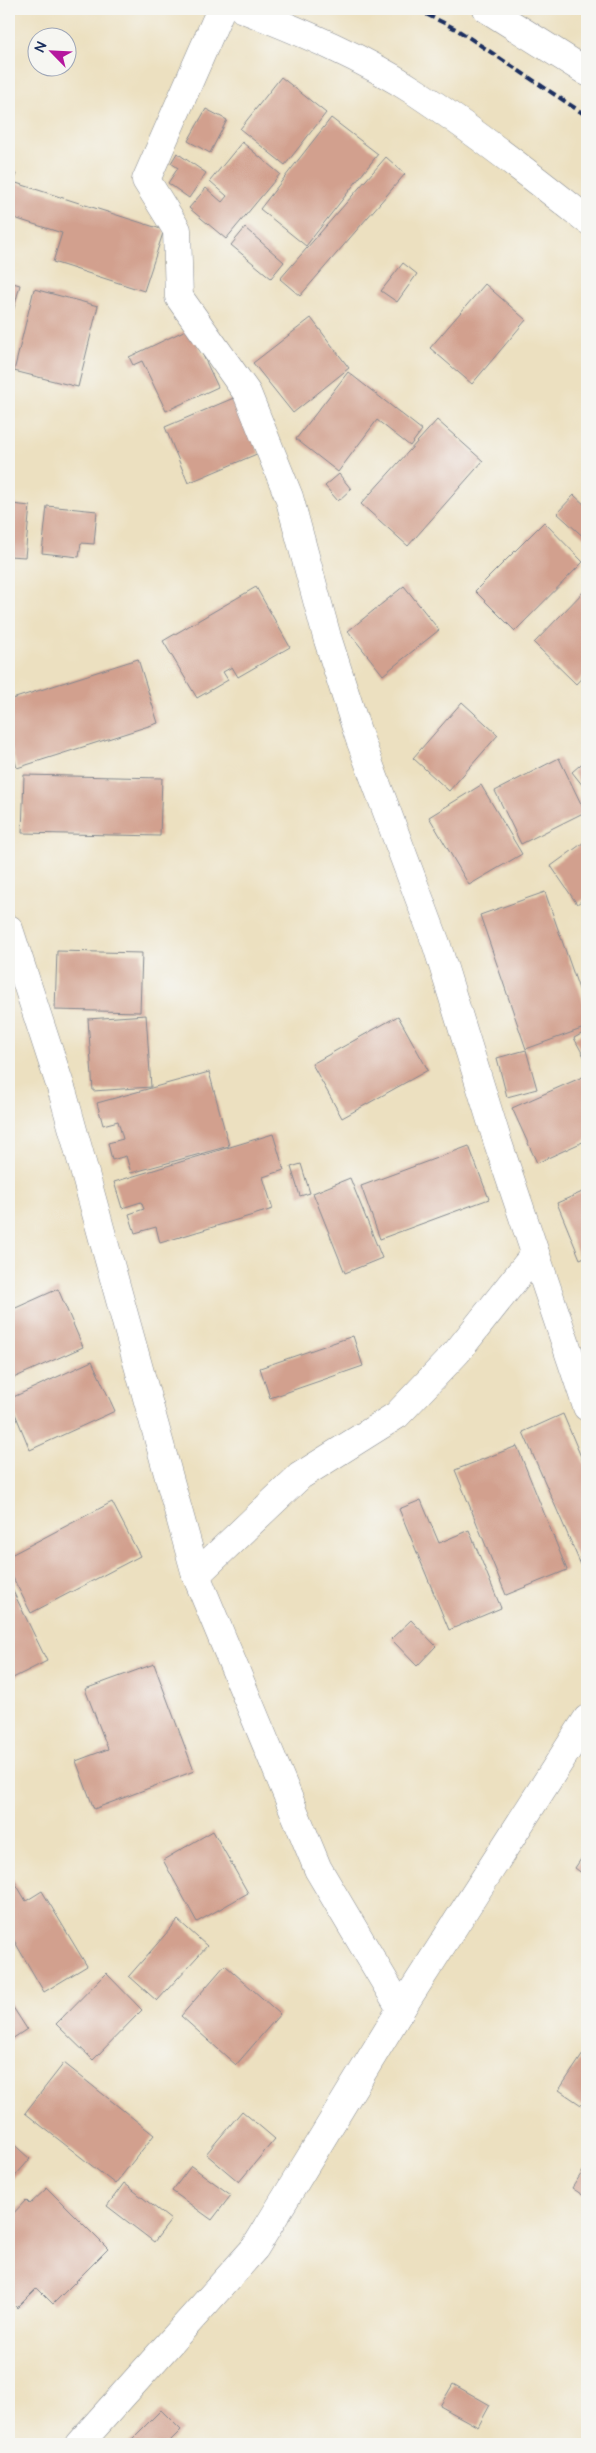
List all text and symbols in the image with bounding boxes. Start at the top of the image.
north arrow [28,28,78,78]
text: N [30,39,52,55]

